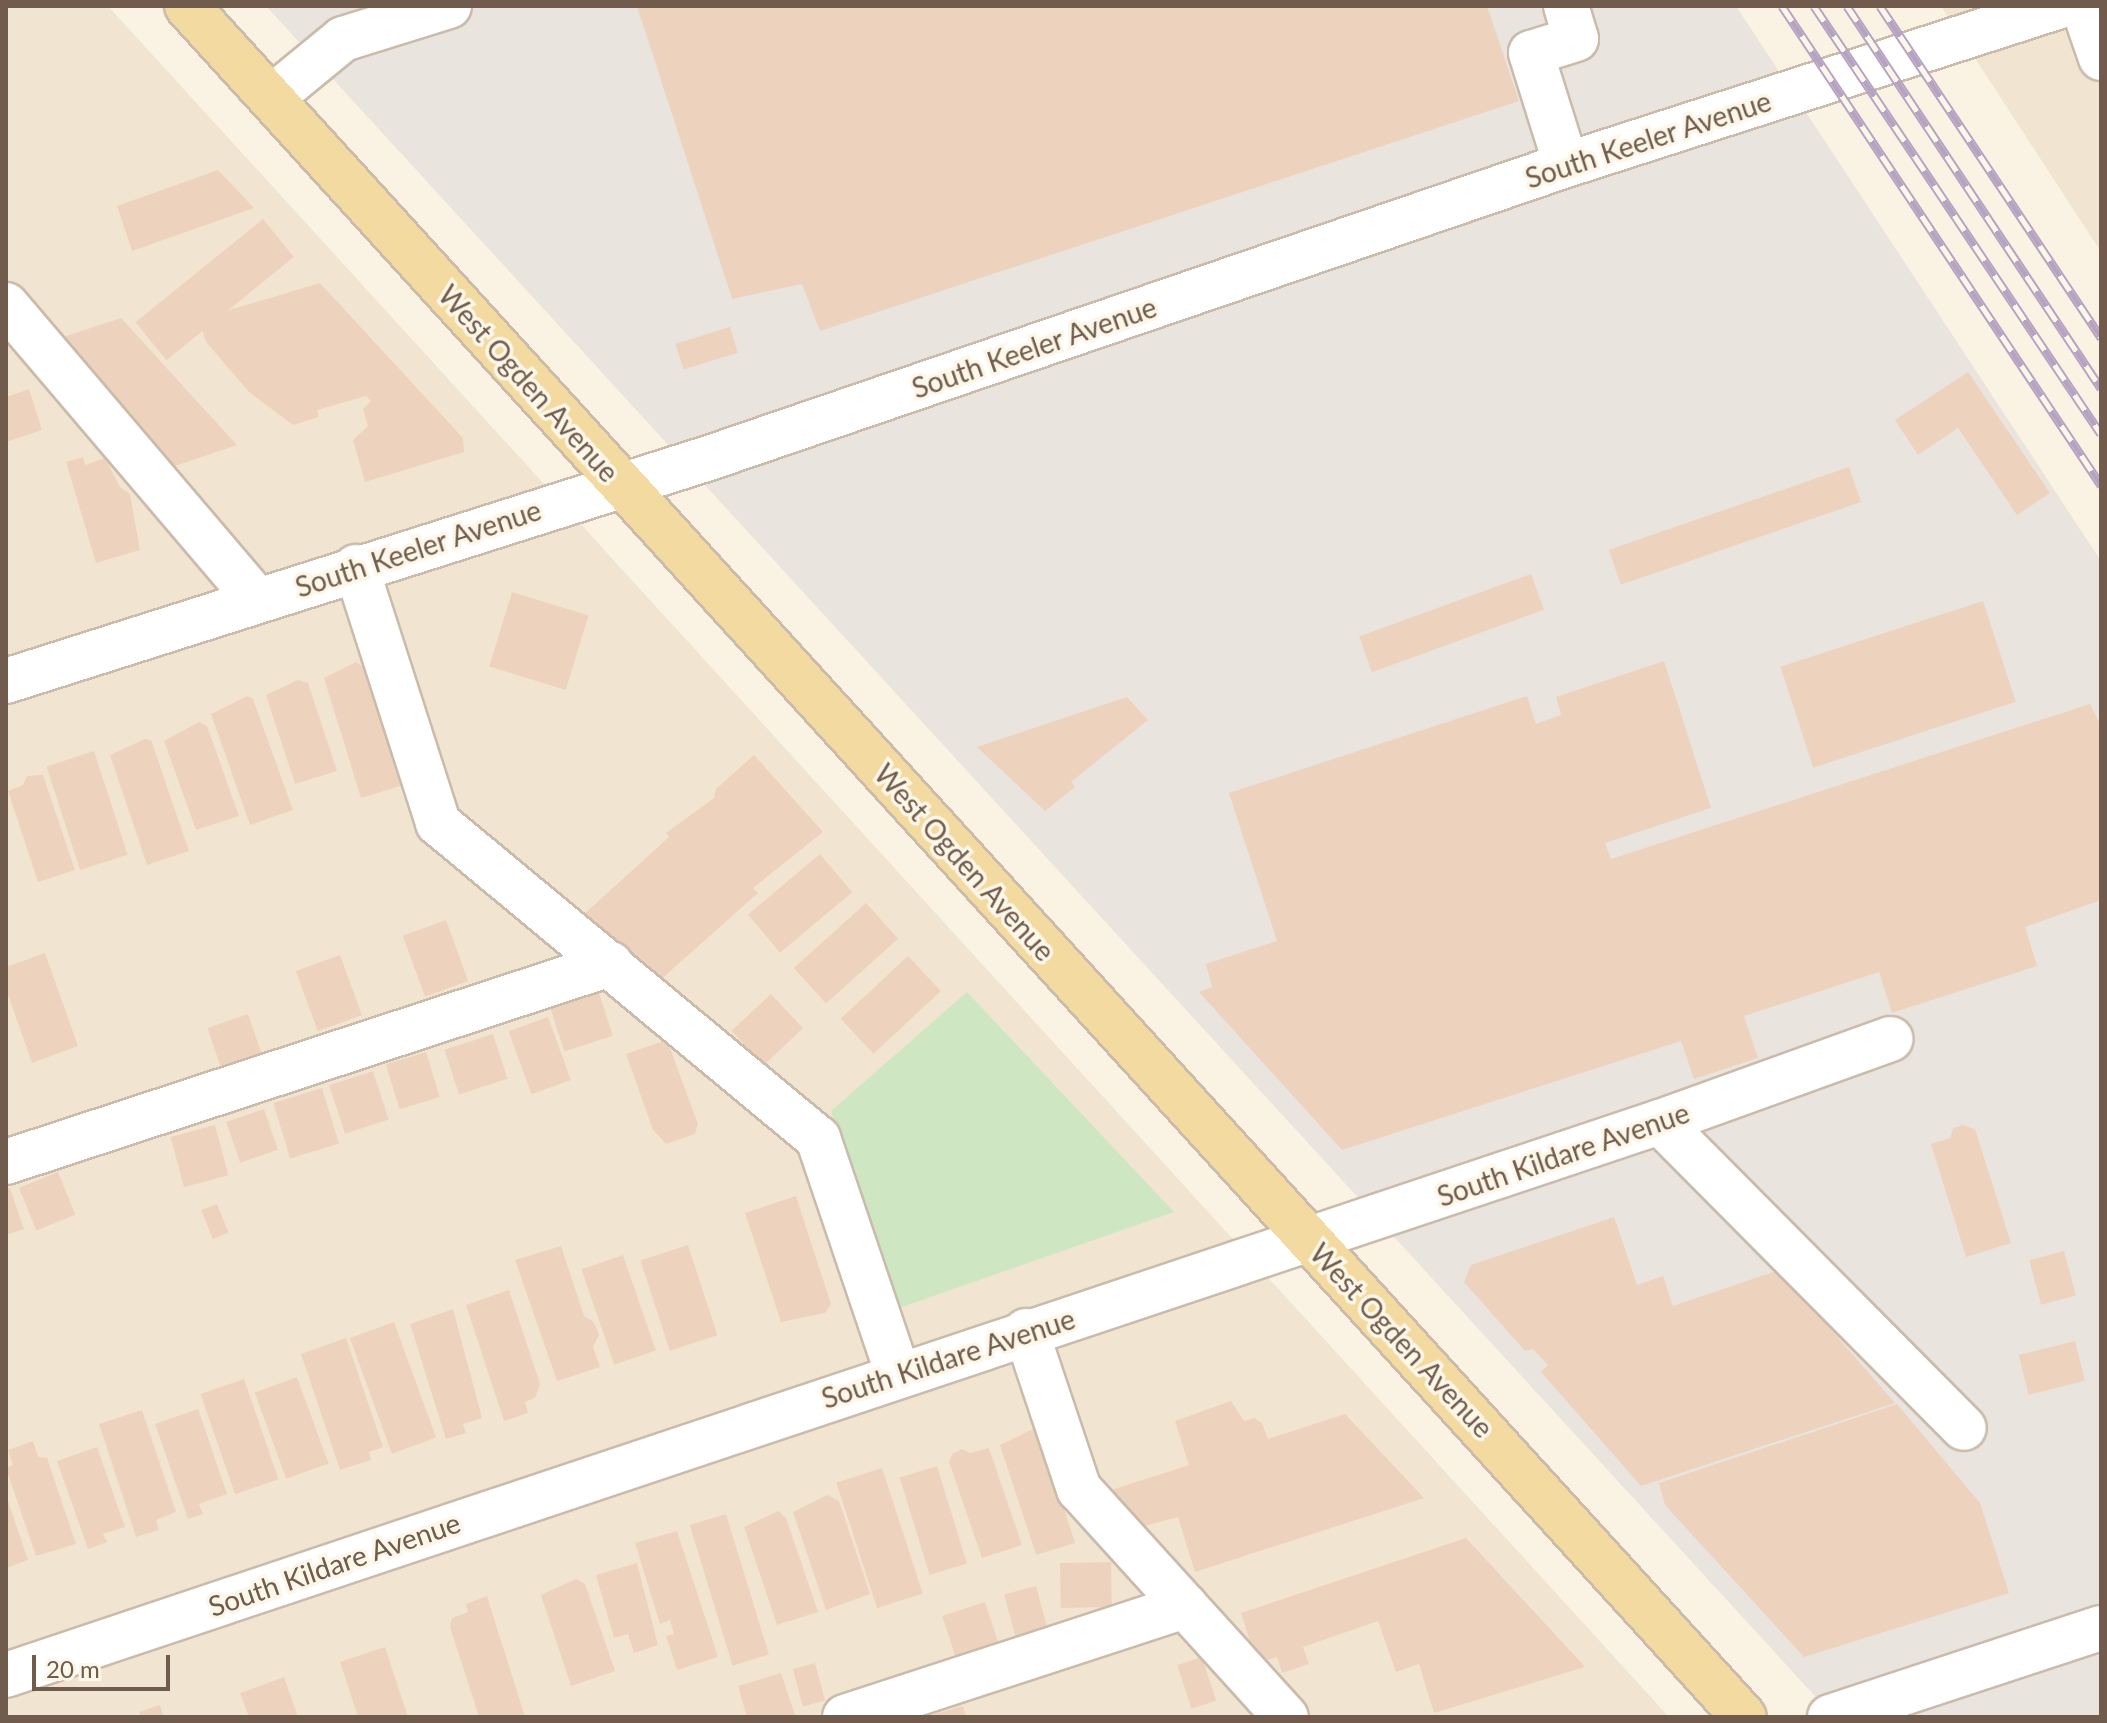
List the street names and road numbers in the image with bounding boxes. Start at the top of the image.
street label: South Keeler Avenue [1520,83,1776,195]
street label: West Ogden Avenue [432,277,626,489]
street label: South Keeler Avenue [907,289,1161,405]
street label: South Keeler Avenue [290,492,546,604]
street label: West Ogden Avenue [868,756,1062,968]
street label: South Kildare Avenue [1432,1095,1694,1213]
street label: West Ogden Avenue [1303,1236,1501,1444]
street label: South Kildare Avenue [817,1301,1079,1415]
street label: South Kildare Avenue [203,1505,465,1623]

